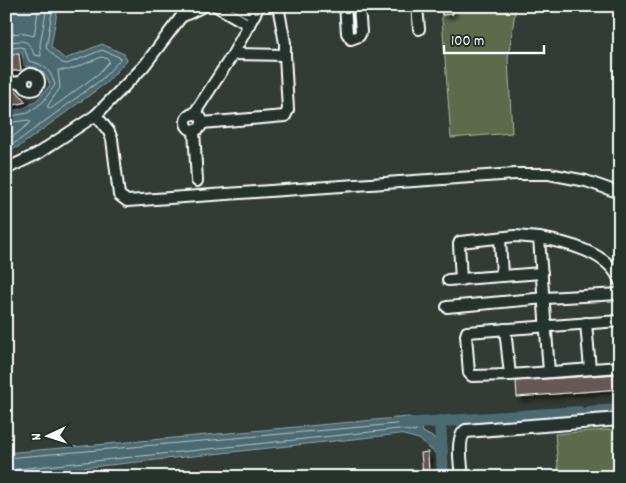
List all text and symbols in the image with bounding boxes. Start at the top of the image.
scale bar [444,22,544,54]
text: 100 m [451,31,484,53]
north arrow [22,410,72,460]
text: N [27,433,47,441]

